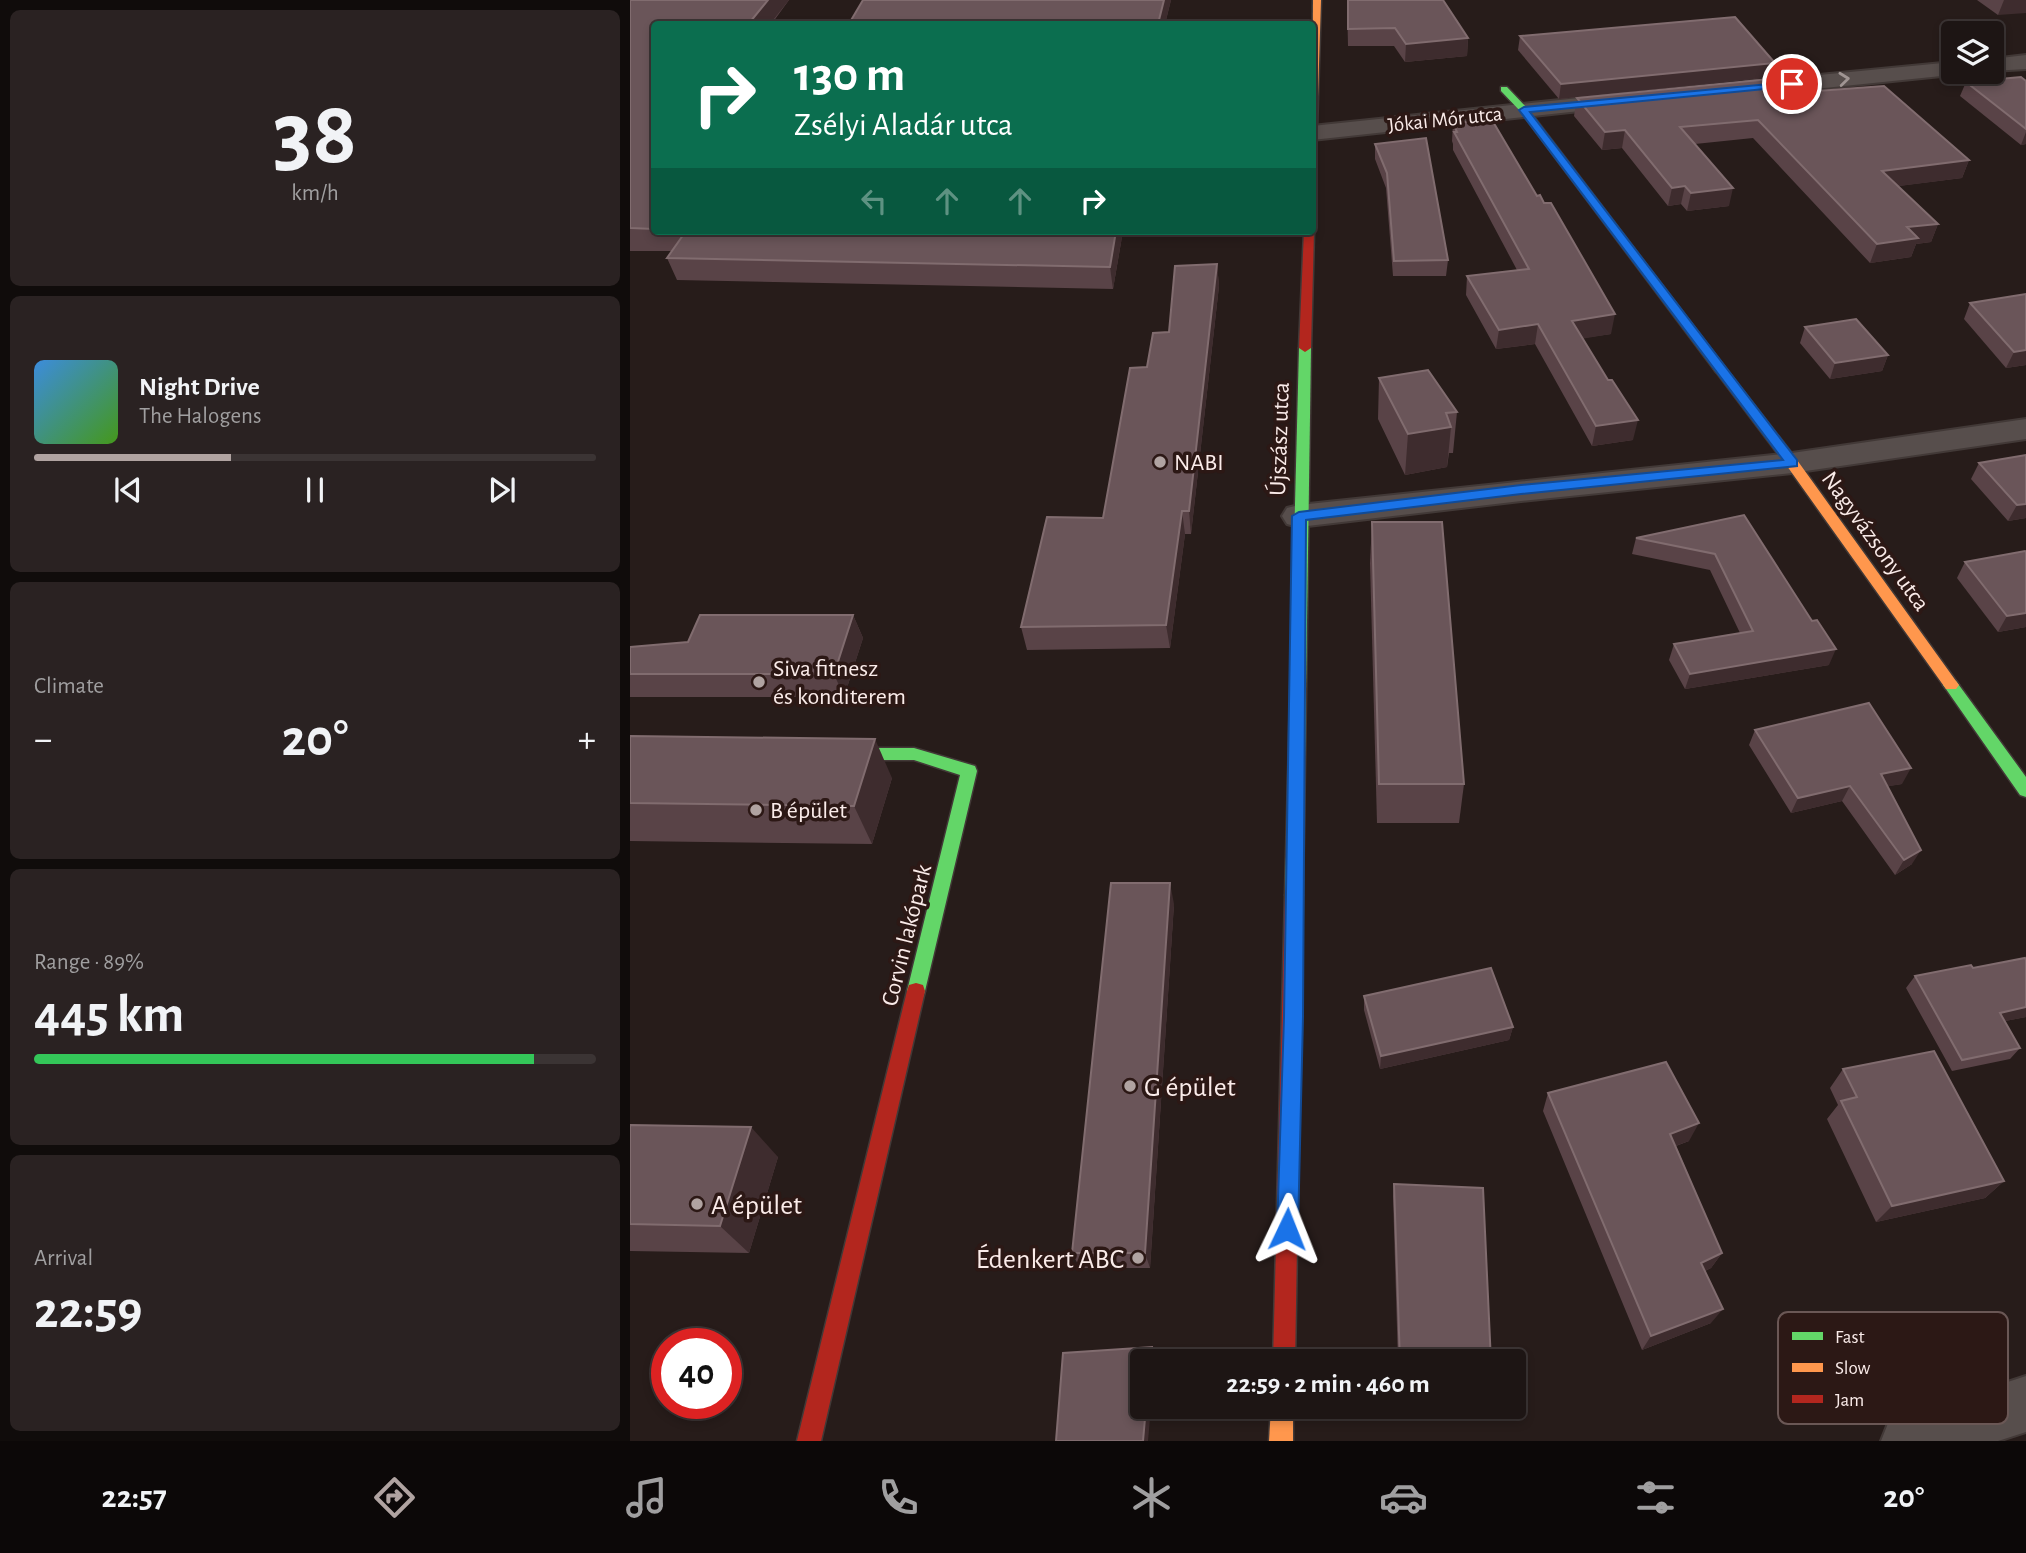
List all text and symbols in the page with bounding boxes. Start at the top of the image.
map controls [1941,21,2004,84]
button: layers [1941,21,2004,84]
icon: right [679,49,770,140]
text: 130 m [794,51,905,100]
pin [1762,54,1822,114]
icon: arrive [1773,65,1811,103]
one-way arrow [1838,72,1849,87]
text: 38 [273,89,357,180]
street label: Jókai Mór utca [1387,103,1504,136]
text: Zsélyi Aladár utca [794,109,1013,141]
text: km/h [291,182,339,205]
icon: left [855,182,893,220]
icon: ahead [928,182,966,220]
icon: ahead [1001,182,1039,220]
icon: right [1074,182,1112,220]
text: Night Drive [139,374,260,400]
street label: Újszász utca [1264,382,1294,496]
text: The Halogens [139,405,261,428]
place label: NABI [1174,451,1224,475]
marker: NABI [1152,454,1168,470]
street label: Nagyvázsony utca [1817,467,1934,616]
icon: previous [109,471,147,509]
icon: pause [296,471,334,509]
icon: next [483,471,521,509]
place label: Siva fitnesz és konditerem [773,657,906,709]
marker: Siva fitnesz és konditerem [751,674,767,690]
text: Climate [34,675,104,698]
text: 20° [282,713,348,765]
text: − [34,721,52,759]
text: + [578,721,596,759]
place label: B épület [770,799,847,823]
marker: B épület [748,802,764,818]
street label: Corvin lakópark [878,862,936,1009]
text: Range · 89% [34,951,144,974]
text: 445 km [34,989,184,1041]
place label: G épület [1144,1074,1236,1102]
marker: G épület [1122,1078,1138,1094]
place label: A épület [711,1192,802,1220]
position arrow [1250,1192,1324,1266]
marker: A épület [689,1196,705,1212]
place label: Édenkert ABC [976,1243,1124,1274]
text: Arrival [34,1247,93,1270]
marker: Édenkert ABC [1130,1250,1146,1266]
text: 22:59 [34,1285,142,1337]
legend [1778,1312,2008,1424]
speed limit sign: 40 [651,1328,742,1419]
text: Fast [1835,1328,1865,1347]
text: Slow [1835,1359,1871,1378]
text: 22:59 · 2 min · 460 m [1226,1371,1430,1397]
text: Jam [1835,1391,1864,1410]
icon: directions [370,1473,419,1522]
icon: music [622,1473,671,1522]
icon: phone [874,1473,923,1522]
icon: climate [1127,1473,1176,1522]
icon: car [1379,1473,1428,1522]
icon: filters [1631,1473,1680,1522]
text: 22:57 [102,1481,167,1513]
text: 20° [1883,1481,1924,1513]

